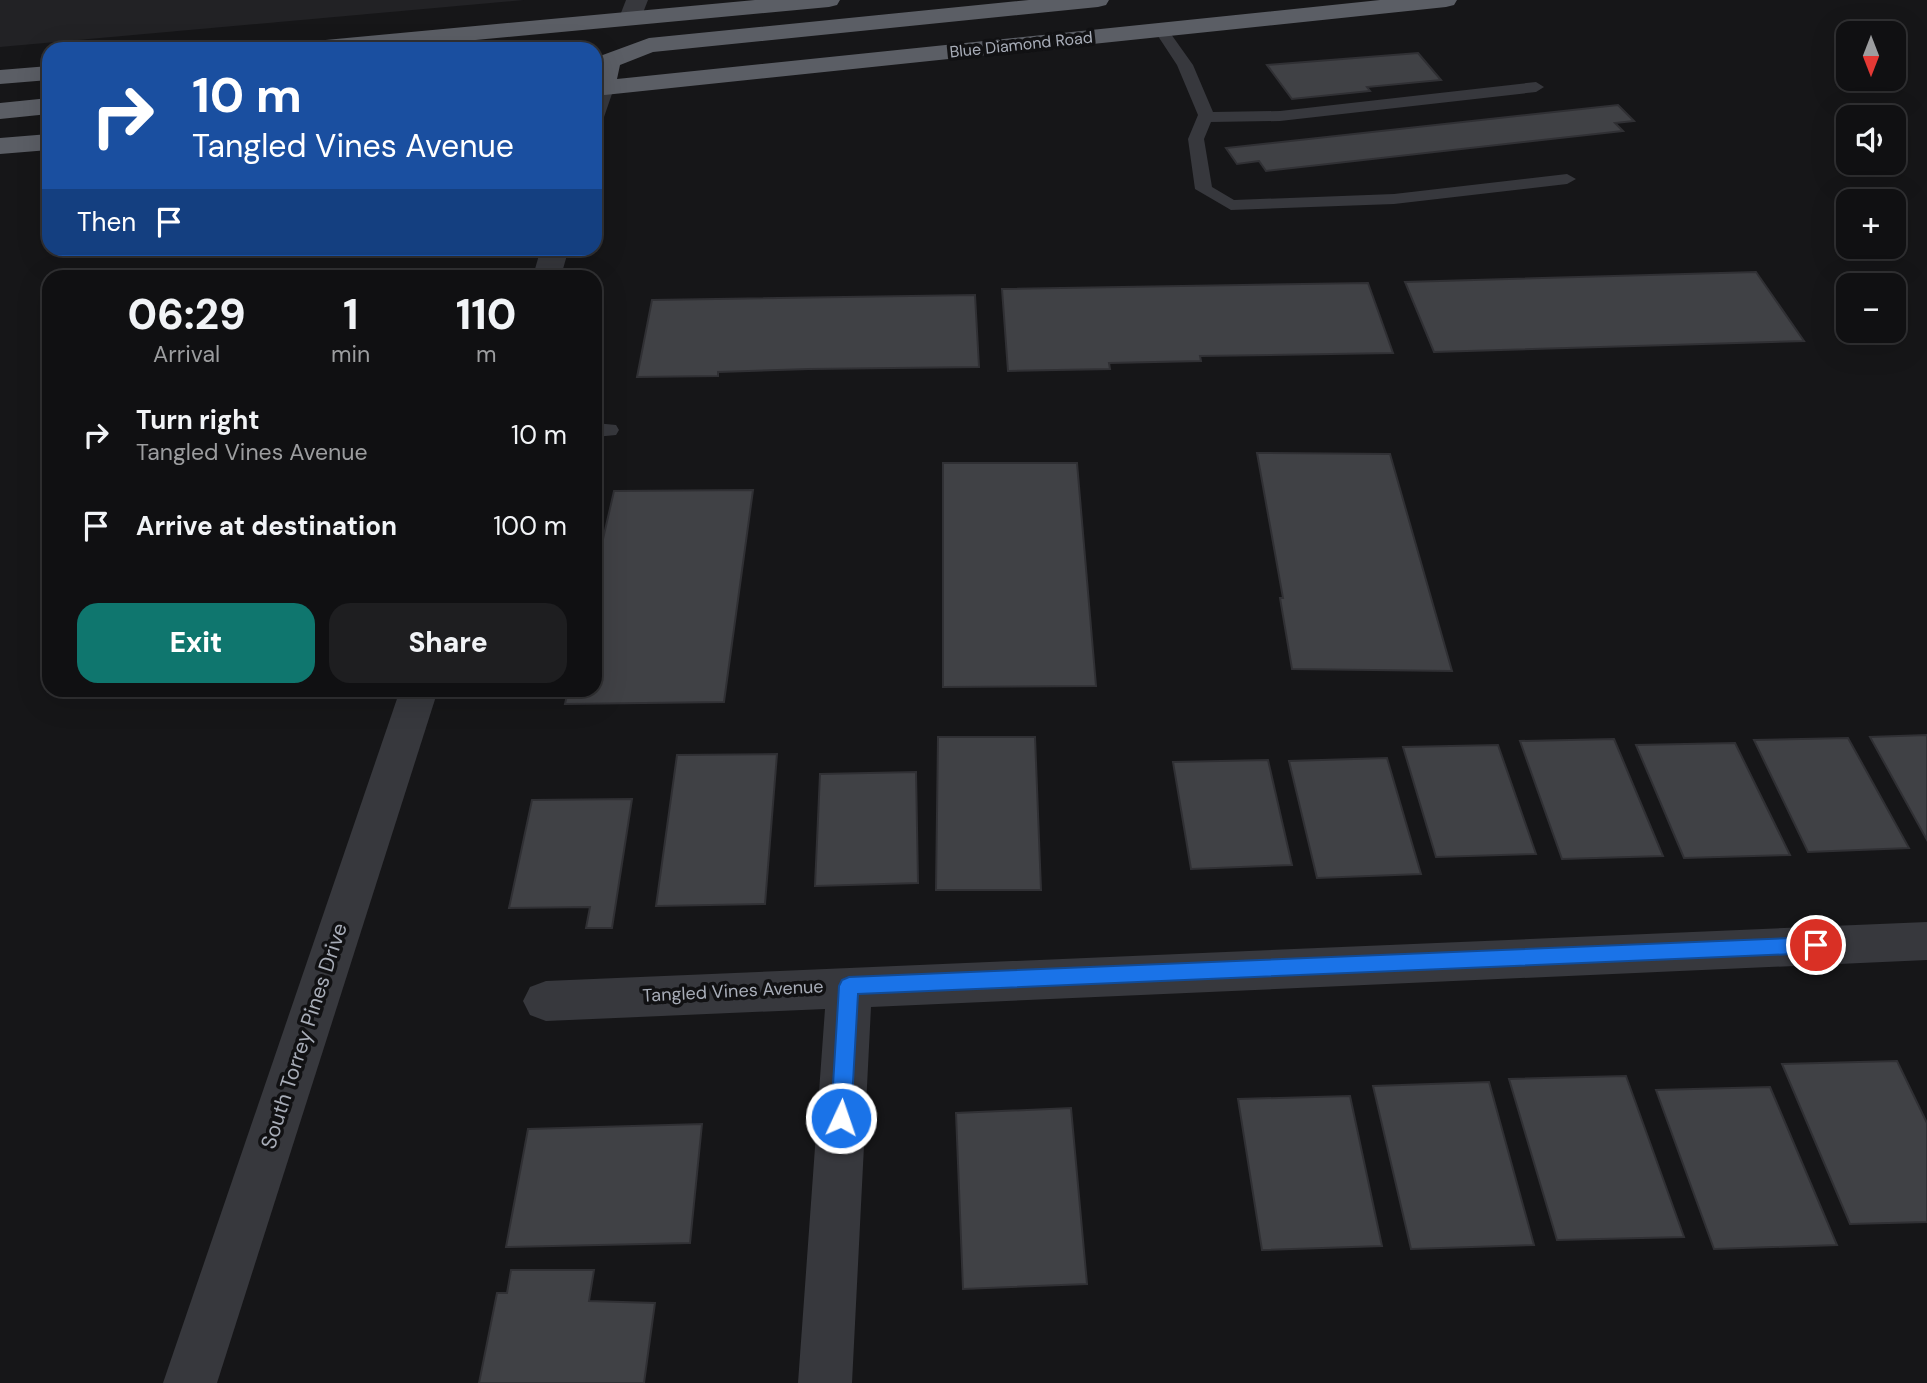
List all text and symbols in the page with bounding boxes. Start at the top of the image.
north arrow [1836,21,1906,91]
map controls [1836,21,1906,343]
street label: Blue Diamond Road [948,27,1094,62]
text: 10 m [192,63,302,127]
icon: right [77,70,168,161]
button: sound [1836,105,1906,175]
text: Tangled Vines Avenue [192,125,514,167]
button: + [1836,189,1906,259]
icon: arrive [150,203,188,241]
text: Then [77,205,136,239]
button: − [1836,273,1906,343]
text: 06:29 [128,287,246,342]
text: 1 [343,287,358,342]
text: 110 [456,287,516,342]
text: Arrival [153,339,220,369]
text: min [331,339,370,369]
text: m [476,339,496,369]
text: Turn right [136,403,260,437]
icon: right [77,416,115,454]
text: 10 m [511,418,567,452]
text: Tangled Vines Avenue [136,437,367,467]
icon: arrive [77,507,115,545]
text: Arrive at destination [136,509,397,543]
text: 100 m [493,509,567,543]
button: Exit [77,603,315,683]
button: Share [329,603,567,683]
pin [1786,915,1846,975]
street label: South Torrey Pines Drive [254,919,354,1152]
icon: arrive [1797,926,1835,964]
street label: Tangled Vines Avenue [642,974,824,1008]
position arrow [804,1081,878,1155]

